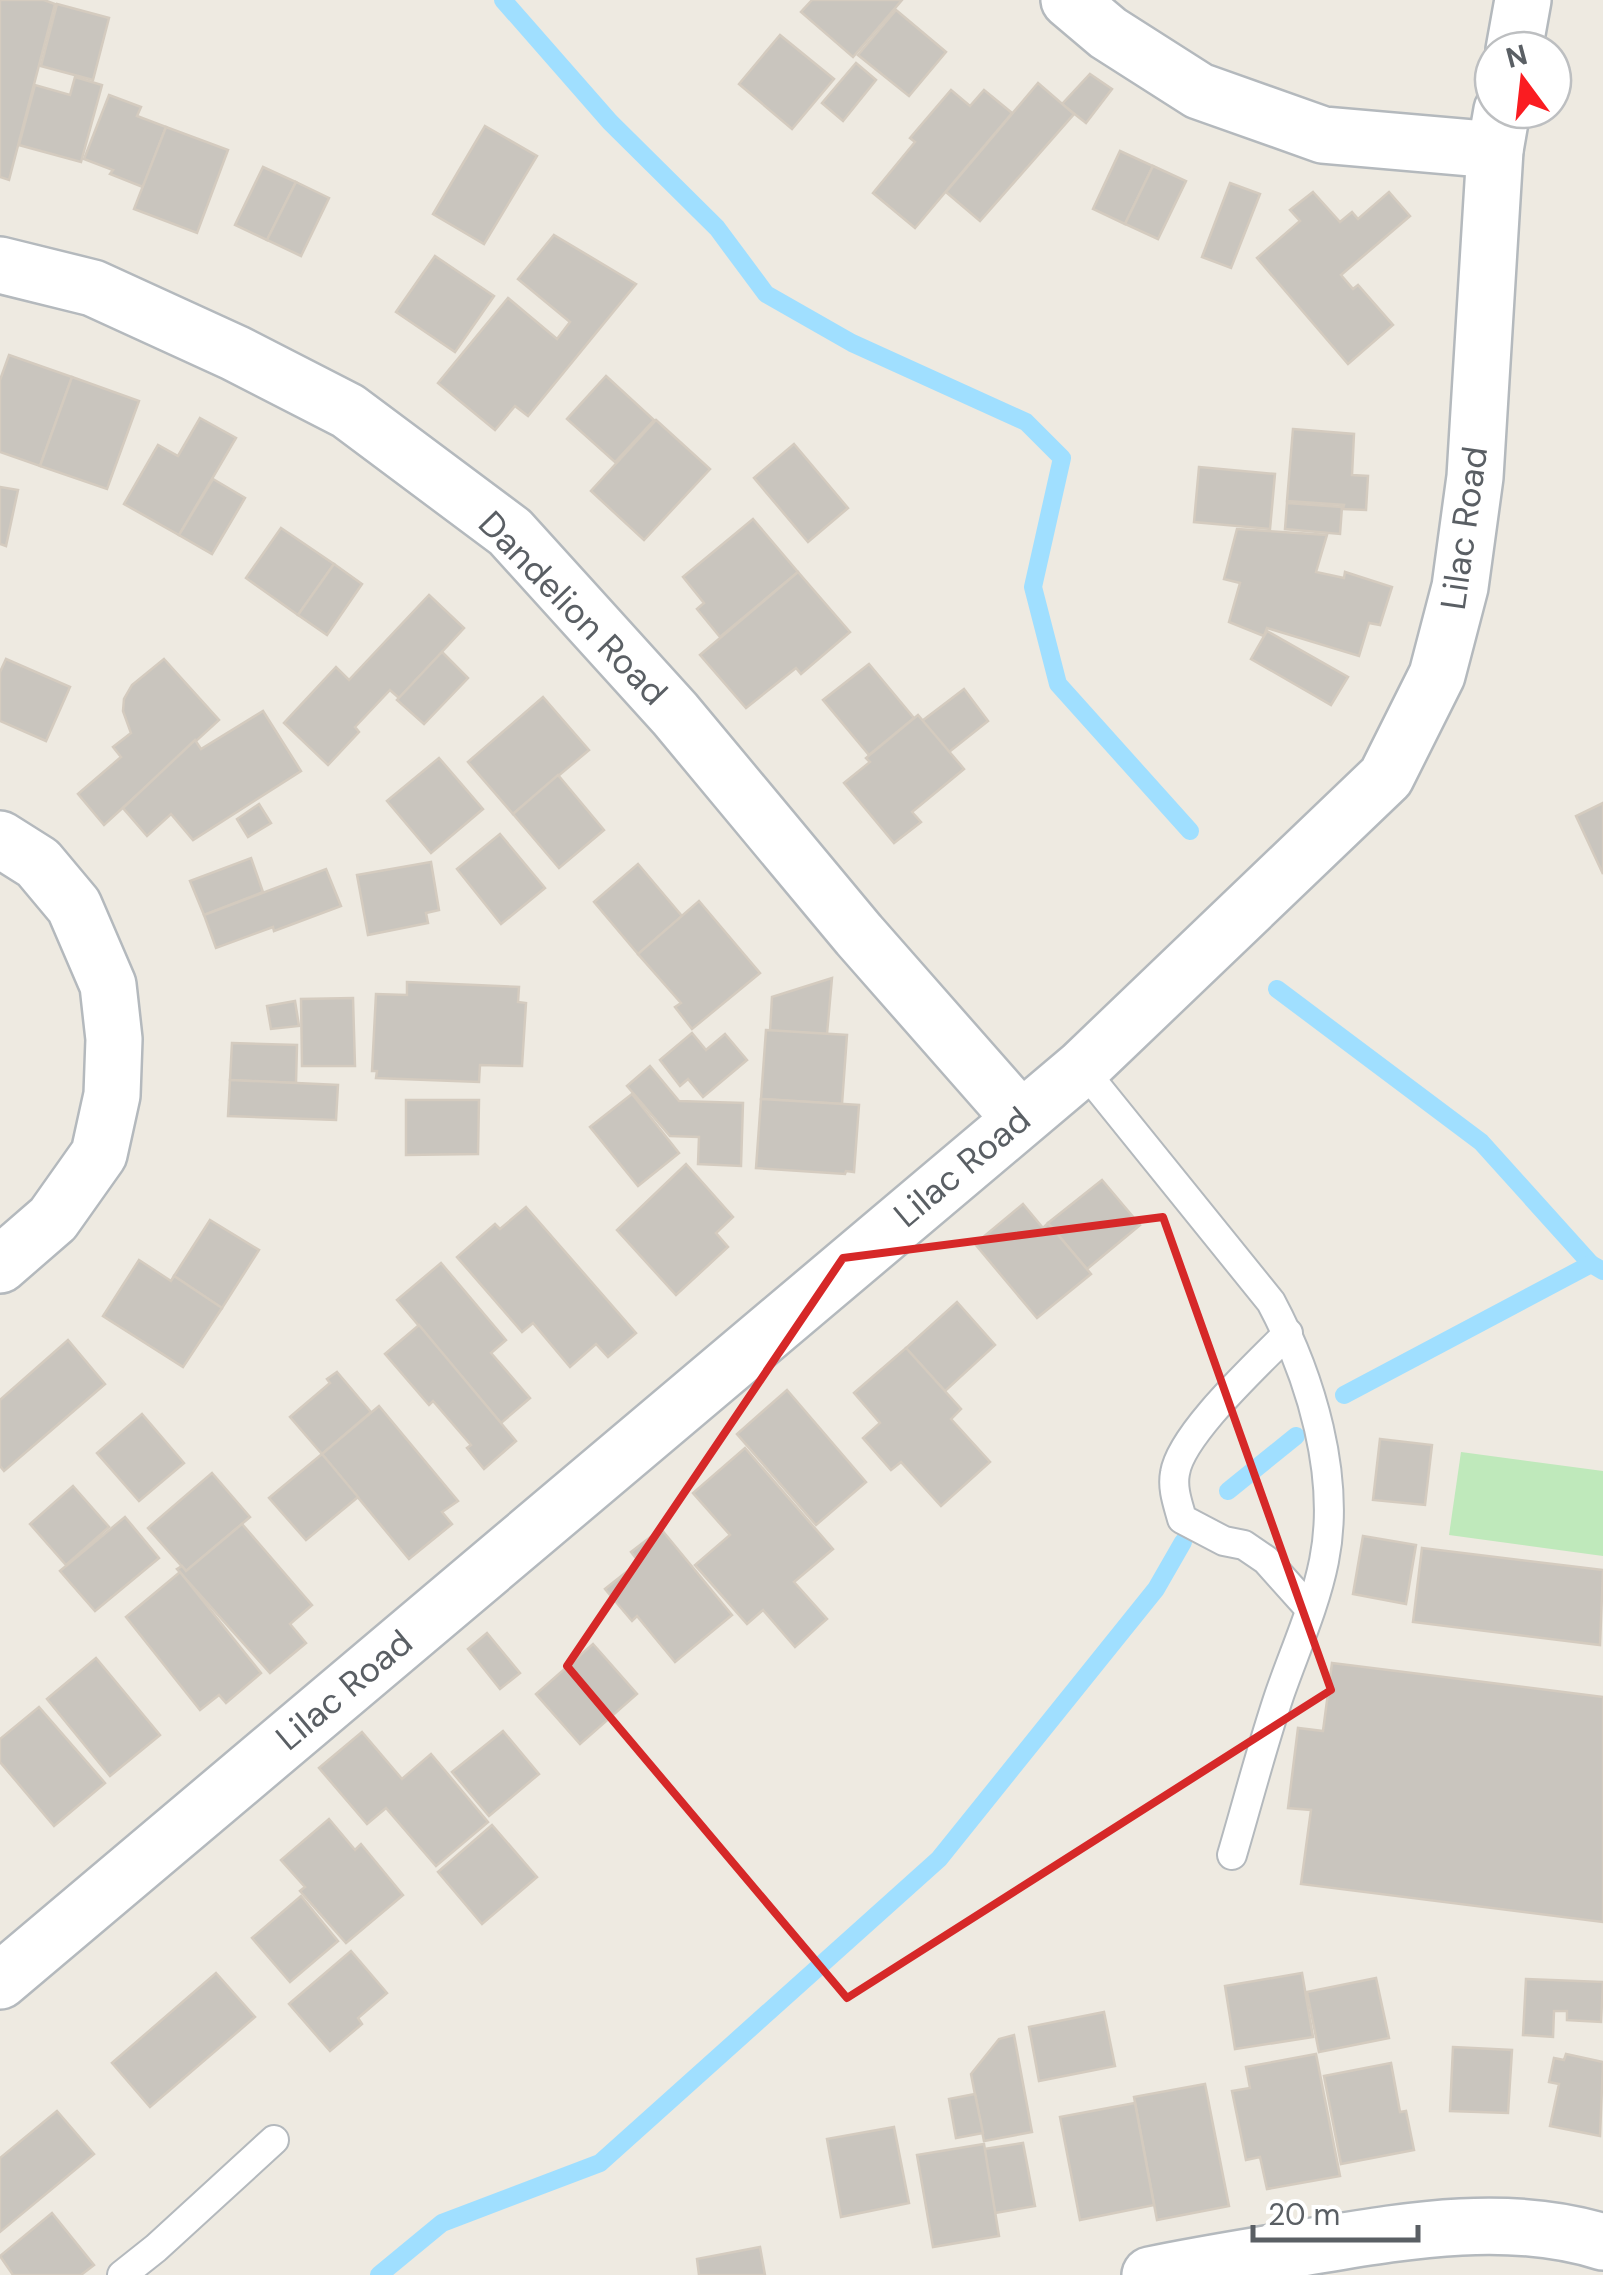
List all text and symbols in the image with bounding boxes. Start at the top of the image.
north arrow [1473,30,1573,130]
text: N [1502,36,1531,77]
street label: Lilac Road [1430,443,1498,613]
street label: Dandelion Road [469,501,677,715]
street label: Lilac Road [884,1097,1040,1237]
street label: Lilac Road [266,1620,422,1760]
scale bar [1253,2180,1418,2242]
text: 20 m [1268,2195,1340,2234]

